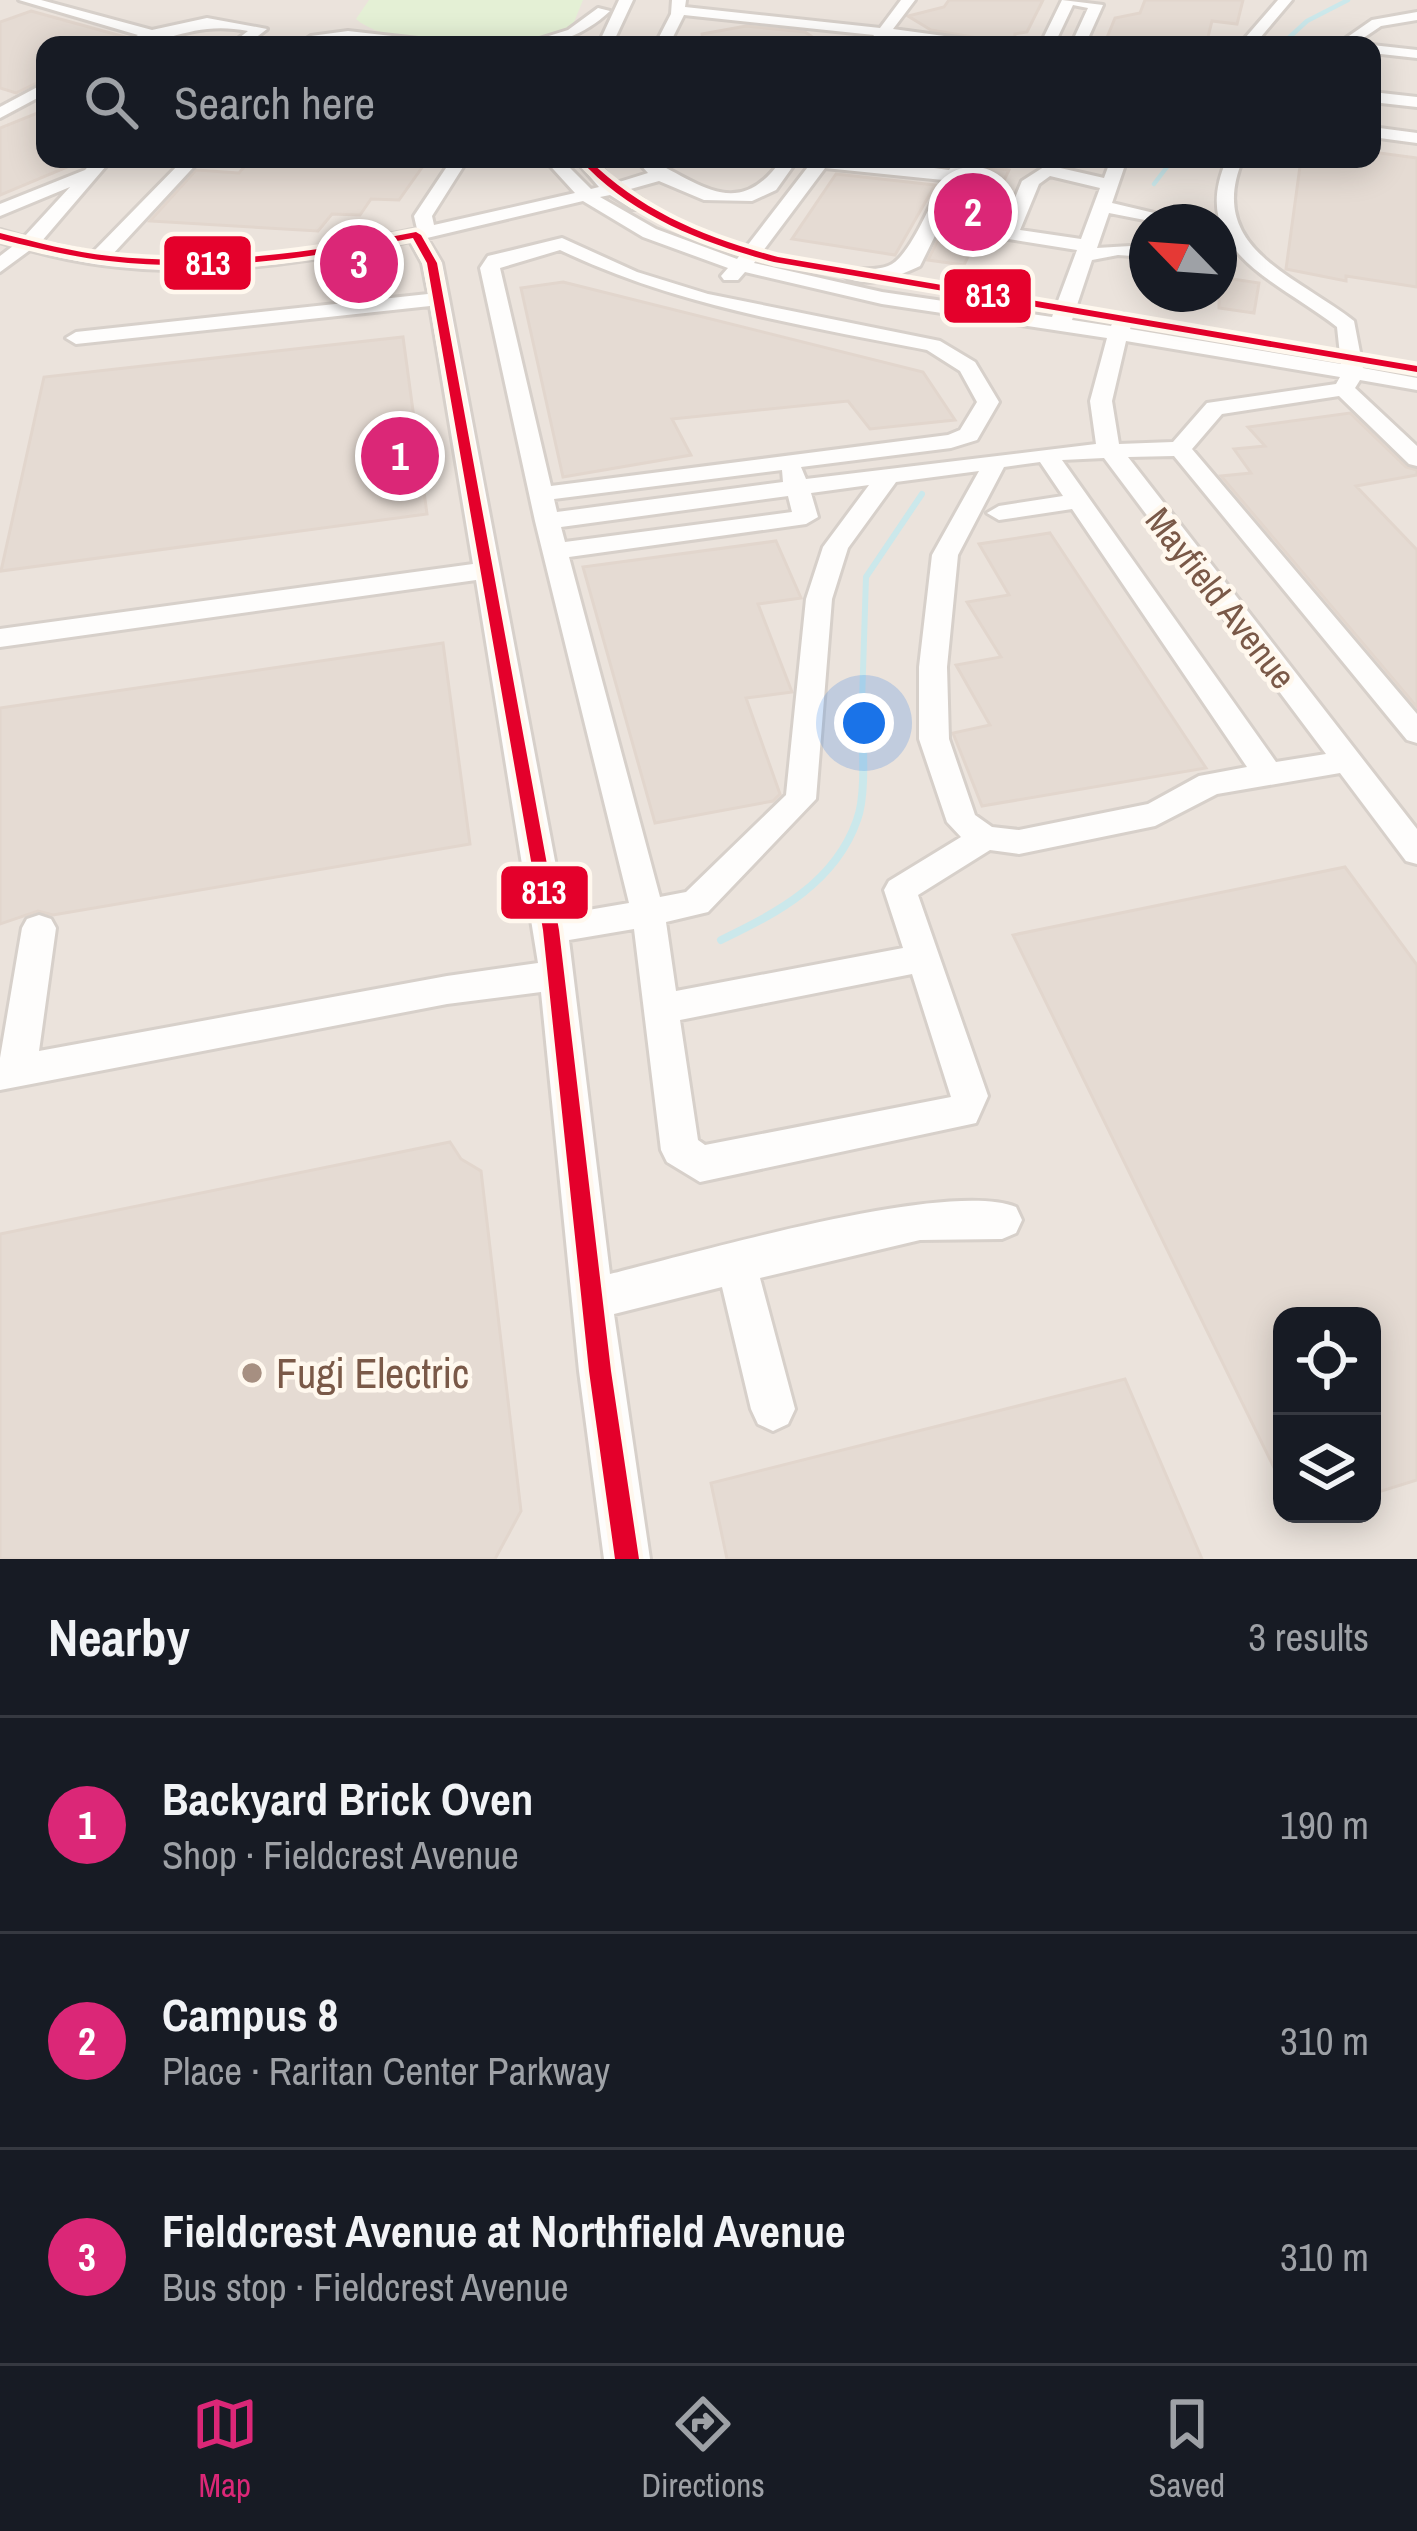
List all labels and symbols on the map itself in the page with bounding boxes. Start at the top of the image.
pin: 2 [934,167,1012,257]
north arrow [1129,204,1237,312]
pin: 3 [320,219,398,309]
line badge: 813 [162,234,253,292]
text: 813 [185,241,231,285]
line badge: 813 [942,267,1033,325]
text: 813 [965,273,1011,317]
pin: 1 [361,411,439,501]
street label: Mayfield Avenue [1135,497,1307,699]
your location [834,693,894,753]
line badge: 813 [499,864,590,921]
text: 813 [521,870,567,914]
place label: Fugi Electric [276,1345,469,1401]
marker: Fugi Electric [239,1360,265,1386]

